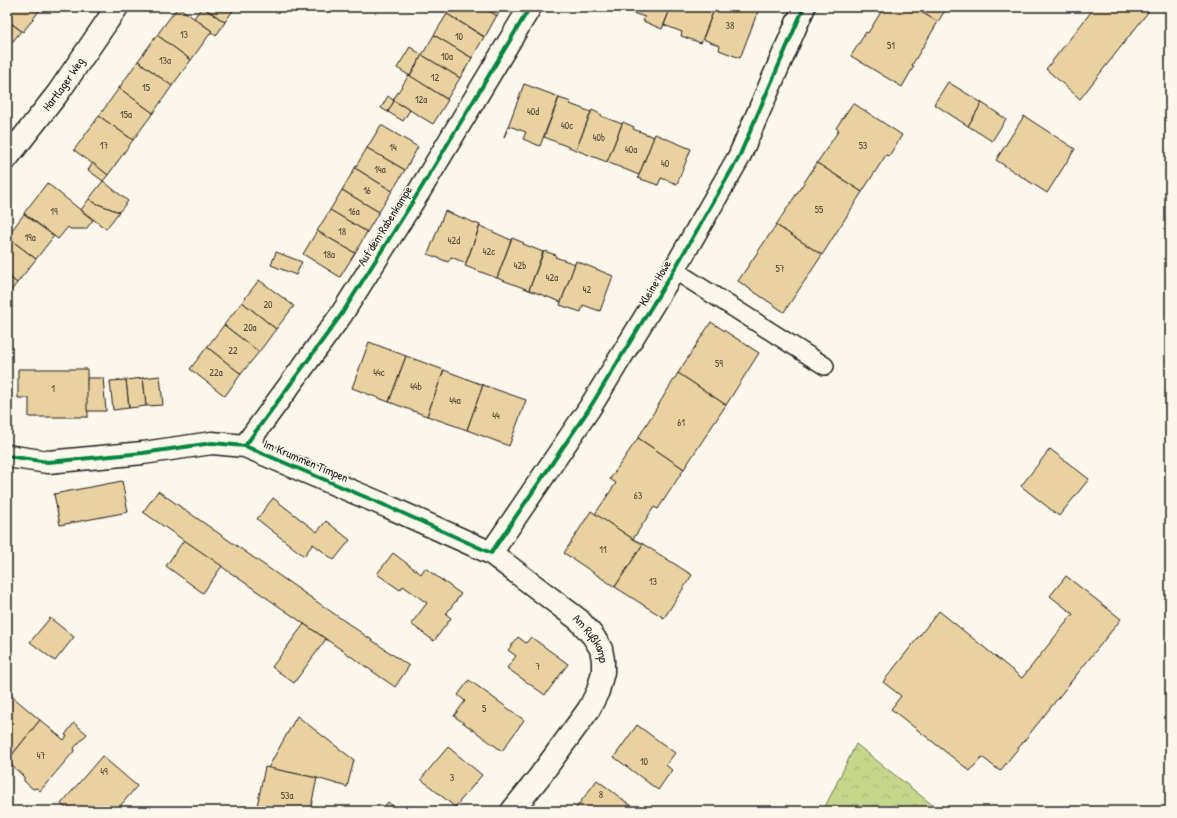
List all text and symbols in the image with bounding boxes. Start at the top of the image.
house number: 38 [726,19,734,32]
house number: 13 [180,28,189,41]
house number: 10 [455,30,464,43]
house number: 51 [887,39,895,52]
house number: 10a [441,50,453,63]
street label: Hartlager Weg [38,54,88,114]
house number: 13a [159,54,171,67]
house number: 12 [431,71,439,84]
house number: 15 [142,81,151,94]
house number: 12a [415,93,427,106]
house number: 40d [527,105,539,118]
house number: 15a [120,108,132,121]
house number: 40c [561,119,573,132]
house number: 40b [593,131,605,144]
house number: 17 [100,139,108,152]
house number: 53 [859,139,868,152]
house number: 14 [389,141,397,154]
house number: 40a [625,143,637,156]
house number: 40 [661,157,670,170]
house number: 14a [374,163,386,176]
street label: Auf dem Rabenkampe [353,182,416,269]
house number: 16 [363,184,371,197]
house number: 55 [815,203,824,216]
house number: 19 [50,205,58,218]
house number: 16a [348,205,360,218]
house number: 18 [338,225,346,238]
house number: 19a [24,231,36,244]
house number: 42d [448,234,460,247]
house number: 42c [483,245,495,258]
house number: 18a [323,248,335,261]
street label: Kleine Howe [634,256,675,309]
house number: 42b [514,259,526,272]
house number: 57 [775,262,785,275]
house number: 42a [546,271,558,284]
house number: 42 [583,283,592,296]
house number: 20 [263,298,273,311]
house number: 20a [243,321,257,334]
house number: 22 [228,344,238,357]
house number: 59 [715,357,723,370]
house number: 22a [209,366,223,379]
house number: 44c [373,366,385,379]
house number: 44b [410,380,422,393]
house number: 1 [51,382,55,395]
house number: 44a [449,394,461,407]
house number: 44 [492,409,500,422]
house number: 61 [677,416,685,429]
street label: Im Krummen Timpen [261,435,351,486]
house number: 63 [634,489,643,502]
house number: 11 [599,543,607,556]
house number: 13 [649,575,658,588]
street label: Am Rußkamp [570,609,612,663]
house number: 7 [536,660,541,673]
house number: 5 [482,702,487,715]
house number: 47 [37,749,45,762]
house number: 10 [640,755,649,768]
house number: 49 [100,765,108,778]
house number: 3 [450,771,455,784]
house number: 8 [599,788,603,801]
house number: 53a [281,789,293,802]

